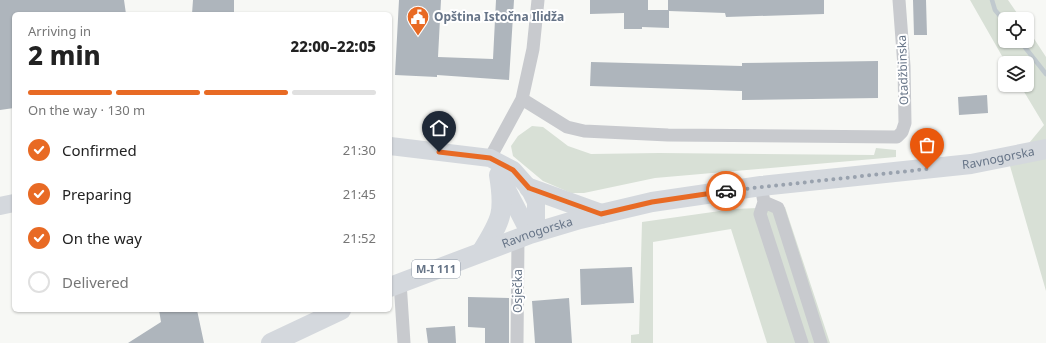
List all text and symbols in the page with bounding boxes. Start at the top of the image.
public building icon: Opština Istočna Ilidža [405,4,431,37]
place label: Opština Istočna Ilidža [434,8,564,25]
map controls [998,12,1034,92]
button: locate [998,12,1034,48]
text: Arriving in [28,22,91,40]
street label: Otadžbinska [893,35,912,105]
text: 22:00–22:05 [291,36,376,56]
text: 2 min [28,37,101,73]
button: layers [998,56,1034,92]
text: On the way · 130 m [28,101,145,119]
pin [422,111,456,152]
icon: home [428,117,450,139]
pin [910,128,944,169]
icon: bag [916,134,938,156]
icon: check [28,139,50,161]
text: Confirmed [62,140,137,160]
text: 21:30 [343,141,376,159]
street label: Ravnogorska [961,143,1036,173]
courier [706,171,746,211]
icon: car [715,180,737,202]
icon: check [28,183,50,205]
text: Preparing [62,184,132,204]
text: 21:45 [343,185,376,203]
street label: Ravnogorska [499,213,575,252]
icon: check [28,227,50,249]
text: On the way [62,228,142,248]
text: 21:52 [343,229,376,247]
road number: M-I 111 [412,260,460,278]
street label: Osječka [509,269,526,313]
text: Delivered [62,272,129,292]

